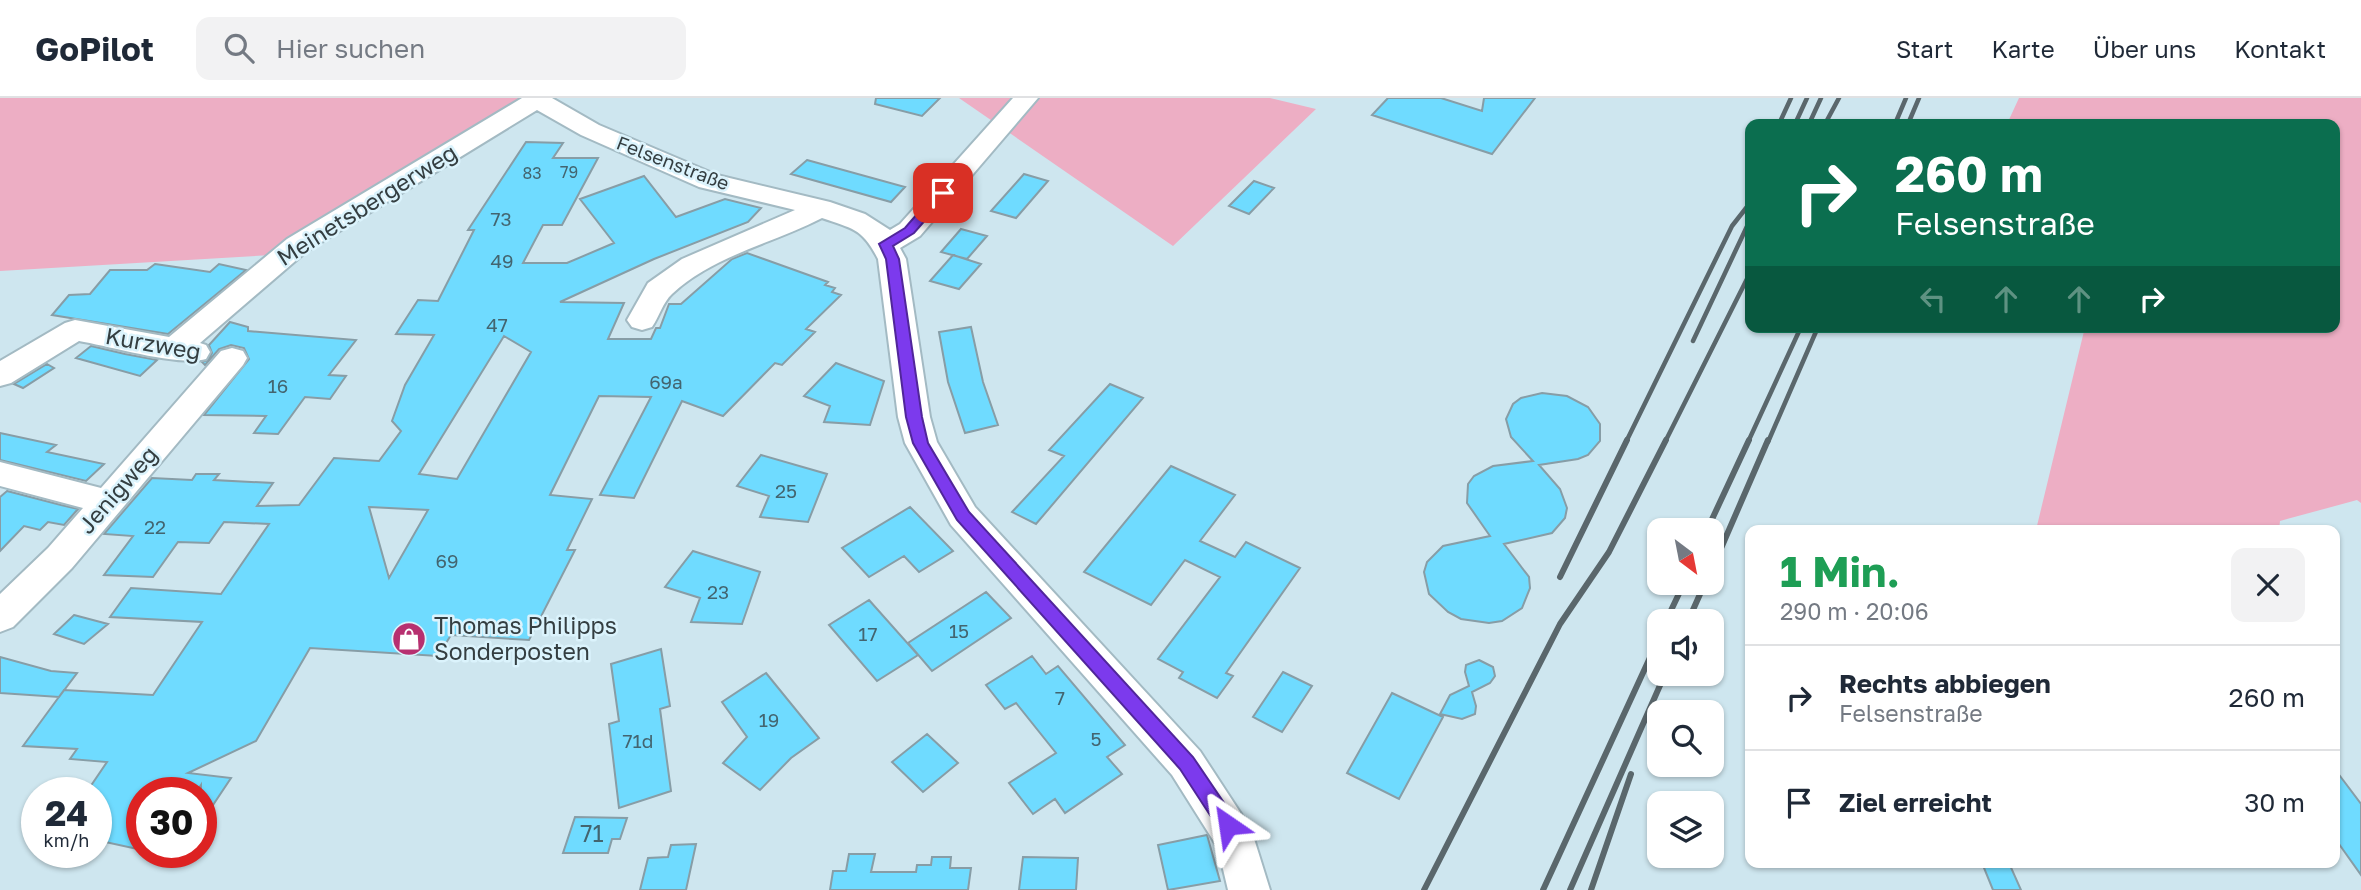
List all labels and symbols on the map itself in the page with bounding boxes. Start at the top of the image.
street label: Felsenstraße [614,131,733,195]
street label: Meinetsbergerweg [271,137,462,271]
house number: 79 [560,162,578,182]
house number: 83 [522,163,542,183]
pin [913,163,973,223]
house number: 73 [490,207,512,230]
house number: 49 [490,249,514,272]
house number: 47 [486,313,508,336]
street label: Kurzweg [103,321,203,365]
house number: 69a [649,370,683,393]
house number: 16 [268,374,288,397]
street label: Jenigweg [72,440,163,539]
house number: 25 [775,479,797,502]
house number: 22 [144,515,166,538]
north arrow [1647,518,1724,595]
house number: 69 [436,549,459,572]
house number: 23 [707,580,729,603]
place label: Thomas Philipps Sonderposten [434,611,617,665]
house number: 15 [949,619,969,642]
shop icon: Thomas Philipps Sonderposten [390,620,428,658]
house number: 17 [858,622,878,645]
house number: 7 [1055,686,1065,709]
house number: 19 [759,708,779,731]
house number: 5 [1090,727,1102,750]
house number: 71d [623,729,653,752]
speed limit sign: 30 [126,777,217,868]
position arrow [1191,788,1265,862]
house number: 71 [580,819,604,847]

